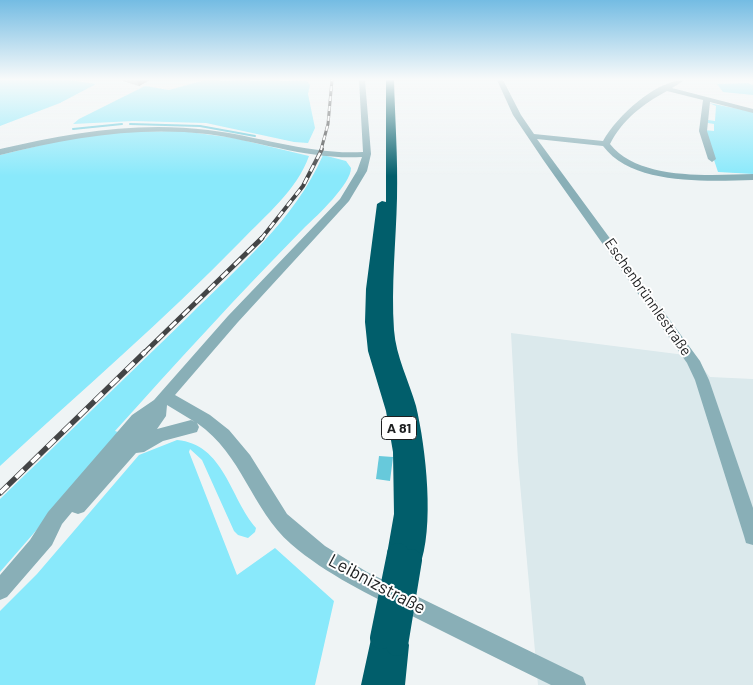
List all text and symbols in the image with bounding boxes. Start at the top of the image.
street label: Eschenbrünnlestraße [601,235,695,359]
road number: A 81 [382,416,416,439]
street label: Leibnizstraße [325,549,429,619]

